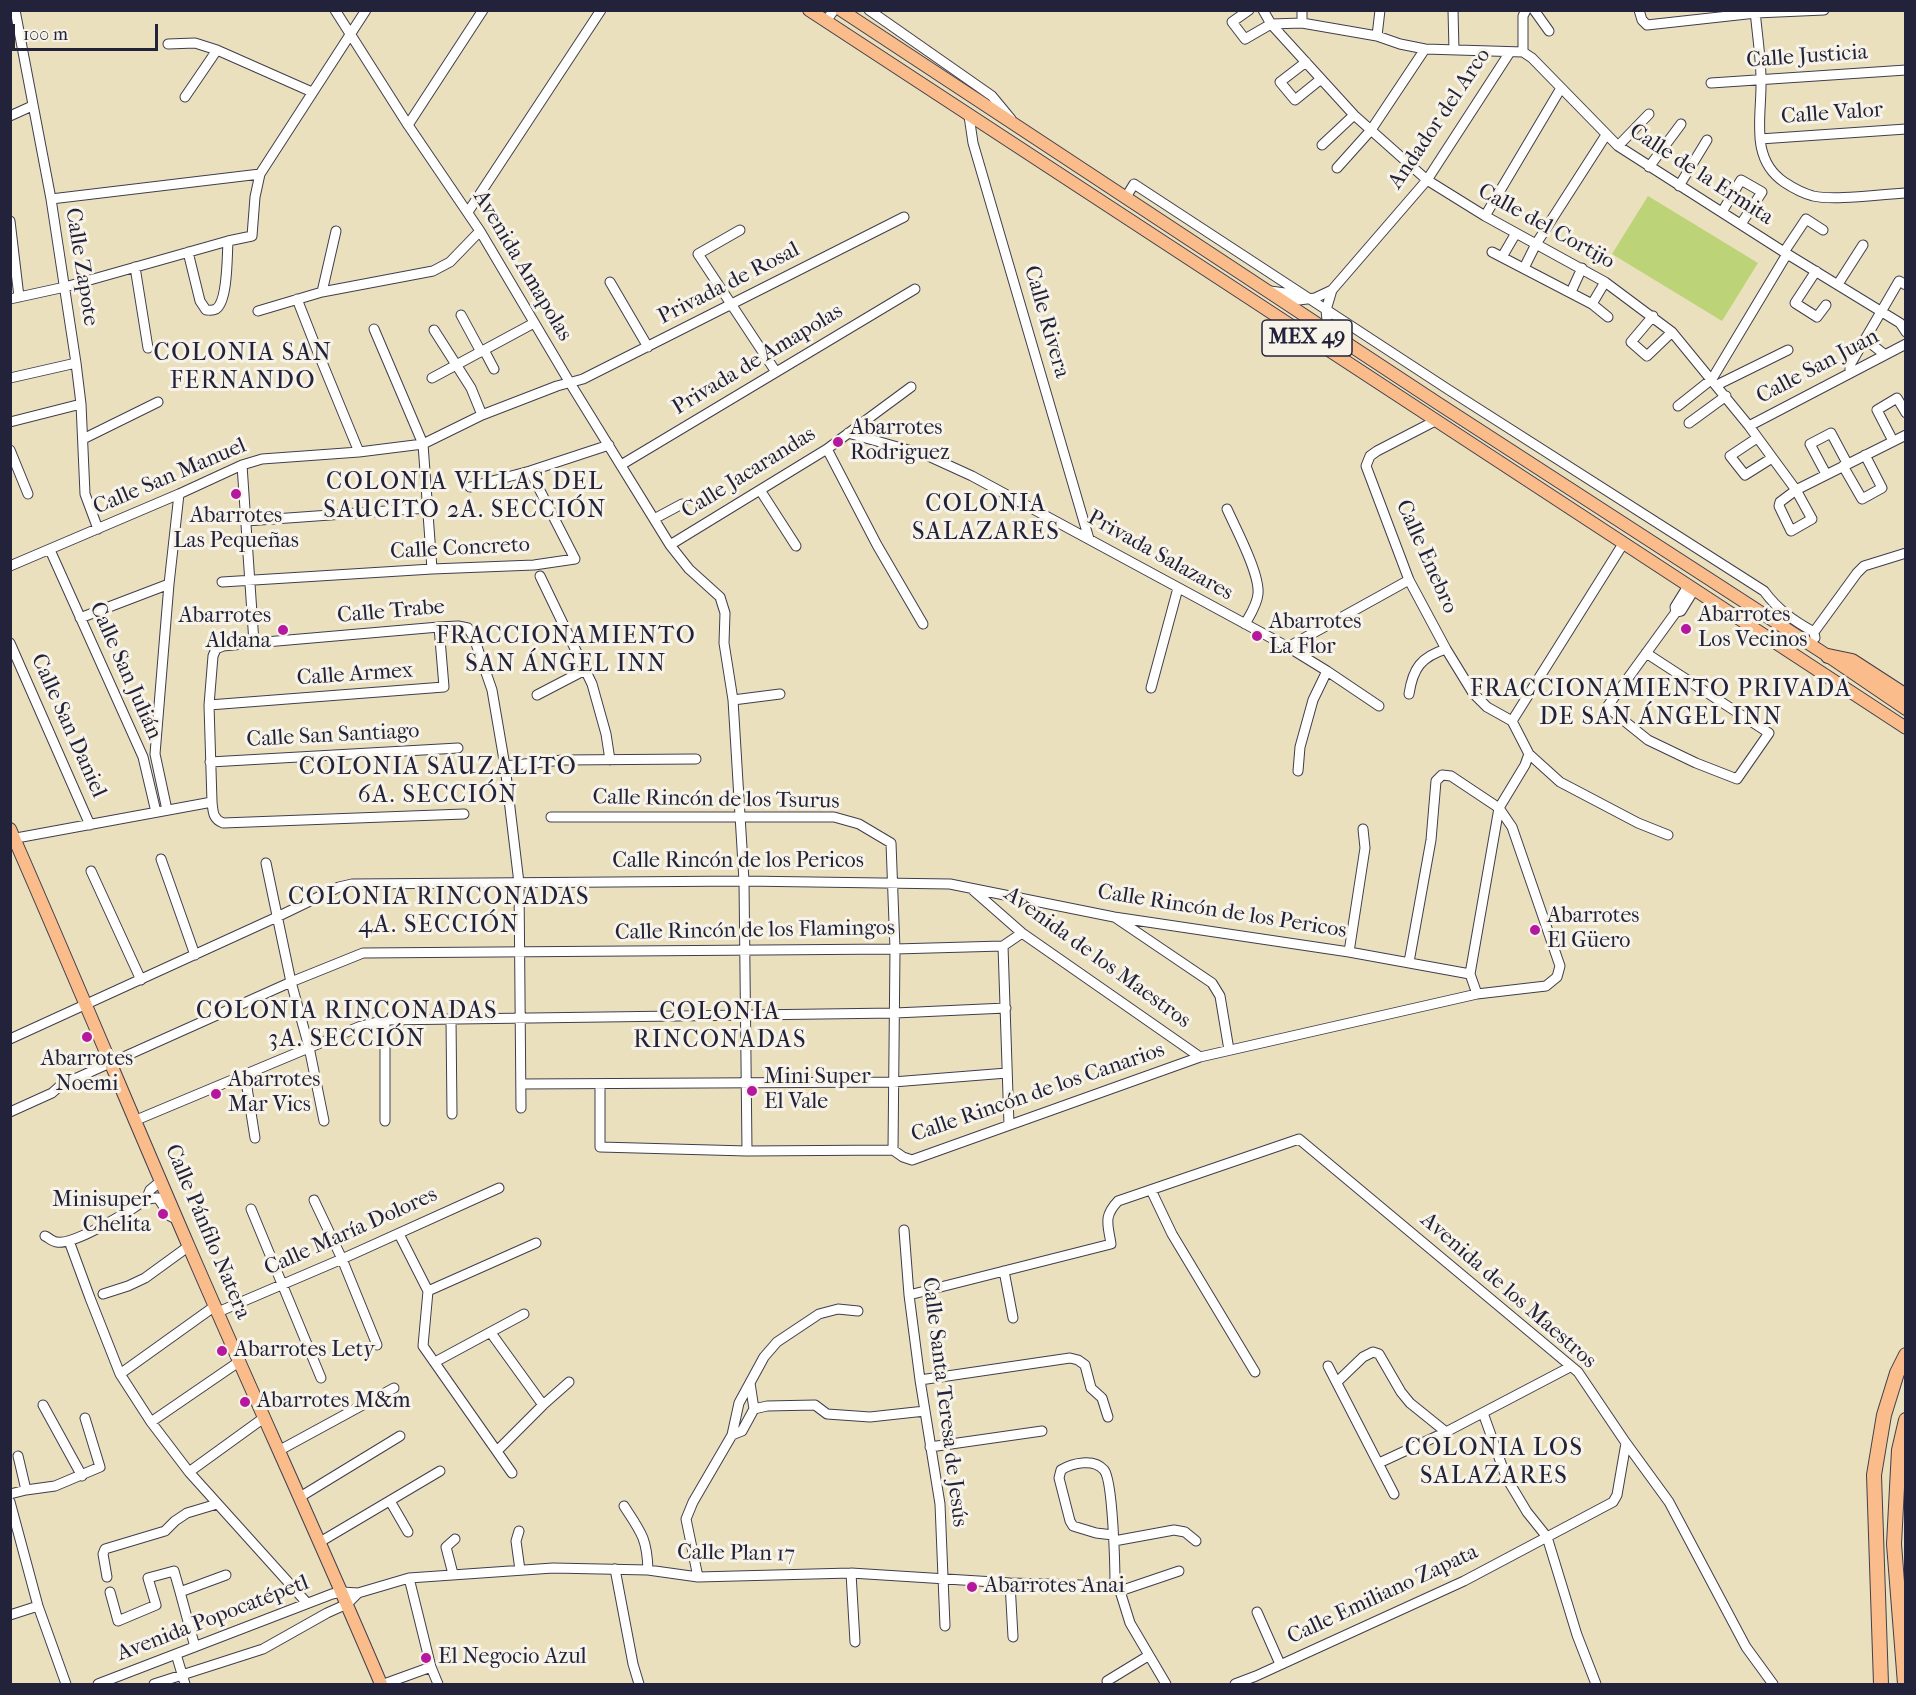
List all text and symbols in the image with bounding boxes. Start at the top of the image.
scale bar [15,12,160,50]
text: 100 m [23,24,68,45]
street label: Calle Justicia [1745,40,1869,74]
street label: Andador del Arco [1383,44,1497,194]
street label: Calle Valor [1780,97,1884,131]
street label: Calle de la Ermita [1624,119,1778,231]
street label: Calle del Cortijo [1473,178,1619,276]
street label: Avenida Amapolas [467,186,577,346]
street label: Calle Zapote [59,206,103,328]
street label: Privada de Rosal [654,237,804,331]
street label: Calle Rivera [1017,263,1075,381]
street label: Privada de Amapolas [668,299,848,421]
road number: MEX 49 [1262,320,1352,356]
street label: Calle San Juan [1752,324,1884,410]
district label: COLONIA SAN FERNANDO [154,340,332,396]
place label: Abarrotes Rodriguez [850,416,950,468]
street label: Calle Jacarandas [677,421,821,525]
street label: Calle San Manuel [90,433,250,521]
marker: Abarrotes Rodriguez [831,435,845,449]
district label: COLONIA VILLAS DEL SAUCITO 2A. SECCIÓN [323,469,607,525]
marker: Abarrotes Las Pequeñas [229,487,243,501]
district label: COLONIA SALAZARES [912,491,1060,547]
street label: Calle Enebro [1389,496,1463,618]
place label: Abarrotes Las Pequeñas [173,504,299,556]
street label: Privada Salazares [1083,505,1237,607]
street label: Calle Concreto [389,532,531,566]
street label: Calle Trabe [336,594,446,630]
street label: Calle San Julián [83,598,167,744]
place label: Abarrotes Los Vecinos [1698,603,1807,654]
place label: Abarrotes Aldana [179,604,271,656]
place label: Abarrotes La Flor [1269,610,1361,662]
marker: Abarrotes Los Vecinos [1679,622,1693,636]
marker: Abarrotes Aldana [276,623,290,637]
district label: FRACCIONAMIENTO SAN ÁNGEL INN [436,623,696,679]
marker: Abarrotes La Flor [1250,629,1264,643]
street label: Calle San Daniel [25,650,111,802]
street label: Calle Armex [296,658,414,692]
district label: FRACCIONAMIENTO PRIVADA DE SAN ÁNGEL INN [1470,676,1852,732]
street label: Calle San Santiago [246,718,420,754]
district label: COLONIA SAUZALITO 6A. SECCIÓN [299,754,577,810]
street label: Calle Rincón de los Tsurus [592,785,840,815]
street label: Calle Rincón de los Pericos [612,849,864,875]
street label: Calle Rincón de los Pericos [1096,879,1348,945]
street label: Avenida de los Maestros [998,881,1196,1035]
district label: COLONIA RINCONADAS 4A. SECCIÓN [288,884,590,940]
place label: Abarrotes El Güero [1547,904,1639,956]
street label: Calle Rincón de los Flamingos [615,915,895,947]
marker: Abarrotes El Güero [1528,923,1542,937]
district label: COLONIA RINCONADAS 3A. SECCIÓN [196,998,498,1054]
district label: COLONIA RINCONADAS [633,999,807,1055]
marker: Abarrotes Noemi [80,1030,94,1044]
street label: Calle Rincón de los Canarios [908,1037,1168,1149]
place label: Abarrotes Noemi [41,1047,133,1098]
place label: Mini Super El Vale [764,1065,871,1116]
place label: Abarrotes Mar Vics [228,1068,320,1120]
marker: Mini Super El Vale [745,1084,759,1098]
marker: Abarrotes Mar Vics [209,1087,223,1101]
street label: Calle Pánfilo Natera [158,1141,256,1323]
street label: Calle María Dolores [260,1182,442,1282]
place label: Minisuper Chelita [52,1188,151,1240]
marker: Minisuper Chelita [156,1207,170,1221]
street label: Avenida de los Maestros [1415,1207,1601,1375]
street label: Calle Santa Teresa de Jesús [916,1276,972,1528]
place label: Abarrotes Lety [234,1338,375,1364]
marker: Abarrotes Lety [215,1344,229,1358]
place label: Abarrotes M&m [257,1389,411,1415]
marker: Abarrotes M&m [238,1395,252,1409]
district label: COLONIA LOS SALAZARES [1405,1435,1583,1491]
street label: Calle Emiliano Zapata [1283,1539,1483,1651]
street label: Calle Plan 17 [677,1540,795,1568]
street label: Avenida Popocatépetl [113,1570,313,1668]
place label: Abarrotes Anai [984,1574,1125,1600]
marker: Abarrotes Anai [965,1580,979,1594]
place label: El Negocio Azul [438,1645,587,1671]
marker: El Negocio Azul [419,1651,433,1665]

